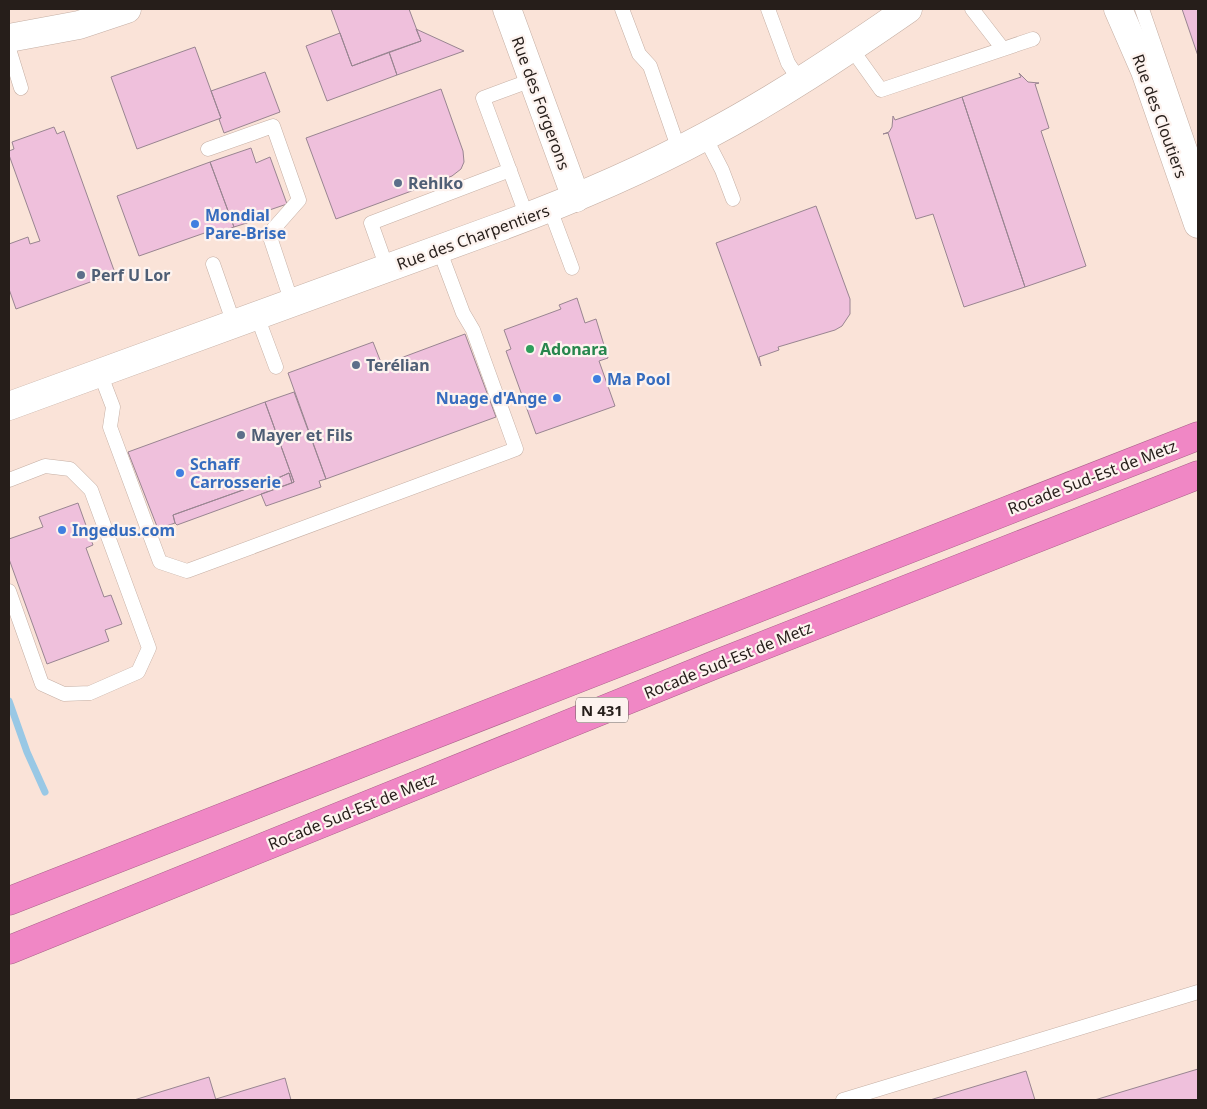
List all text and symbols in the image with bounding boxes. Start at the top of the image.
street label: Rue des Forgerons [507,33,575,173]
street label: Rue des Cloutiers [1127,51,1193,181]
place label: Rehlko [408,172,463,194]
marker: Rehlko [392,177,404,189]
street label: Rue des Charpentiers [393,199,553,275]
place label: Mondial Pare-Brise [205,204,286,244]
marker: Mondial Pare-Brise [189,218,201,230]
place label: Perf U Lor [91,264,170,286]
marker: Perf U Lor [75,269,87,281]
place label: Adonara [540,338,608,360]
marker: Adonara [524,343,536,355]
place label: Terélian [366,354,430,376]
marker: Terélian [350,359,362,371]
place label: Ma Pool [607,368,671,390]
marker: Ma Pool [591,373,603,385]
place label: Nuage d'Ange [436,387,547,409]
marker: Nuage d'Ange [551,392,563,404]
place label: Mayer et Fils [251,424,353,446]
marker: Mayer et Fils [235,429,247,441]
street label: Rocade Sud-Est de Metz [1004,435,1180,519]
place label: Schaff Carrosserie [190,453,281,493]
marker: Schaff Carrosserie [174,467,186,479]
place label: Ingedus.com [72,519,175,541]
marker: Ingedus.com [56,524,68,536]
street label: Rocade Sud-Est de Metz [641,616,815,704]
road number: N 431 [576,698,628,722]
street label: Rocade Sud-Est de Metz [265,767,439,855]

